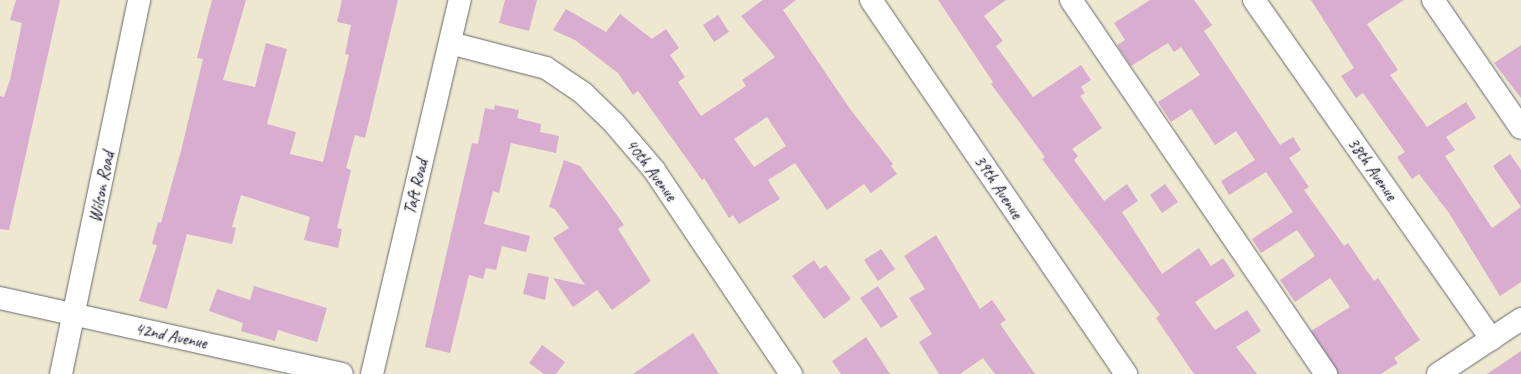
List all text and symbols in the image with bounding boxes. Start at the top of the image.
street label: 38th Avenue [1343,134,1401,204]
street label: 40th Avenue [621,135,681,205]
street label: Wilson Road [85,150,119,224]
street label: 39th Avenue [969,152,1027,222]
street label: Taft Road [400,157,432,217]
street label: 42nd Avenue [133,318,209,354]

